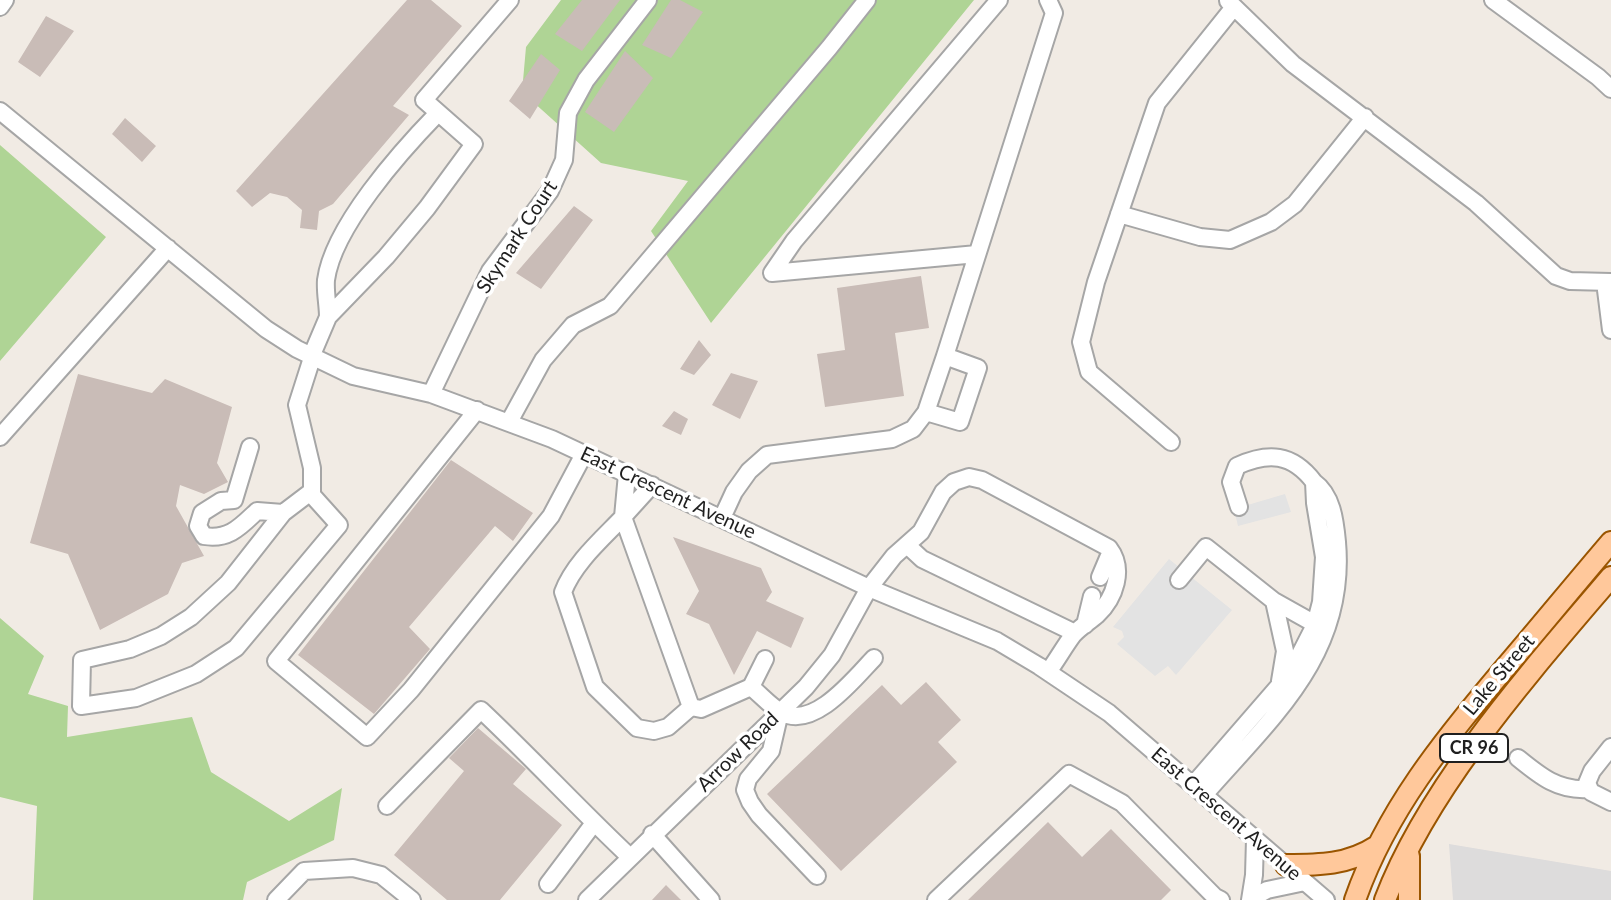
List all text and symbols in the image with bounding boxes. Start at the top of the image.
street label: Skymark Court [471,176,563,298]
street label: East Crescent Avenue [576,442,760,544]
street label: Lake Street [1458,630,1540,720]
street label: Arrow Road [692,707,784,797]
road number: CR 96 [1440,734,1508,762]
street label: East Crescent Avenue [1146,742,1306,886]

